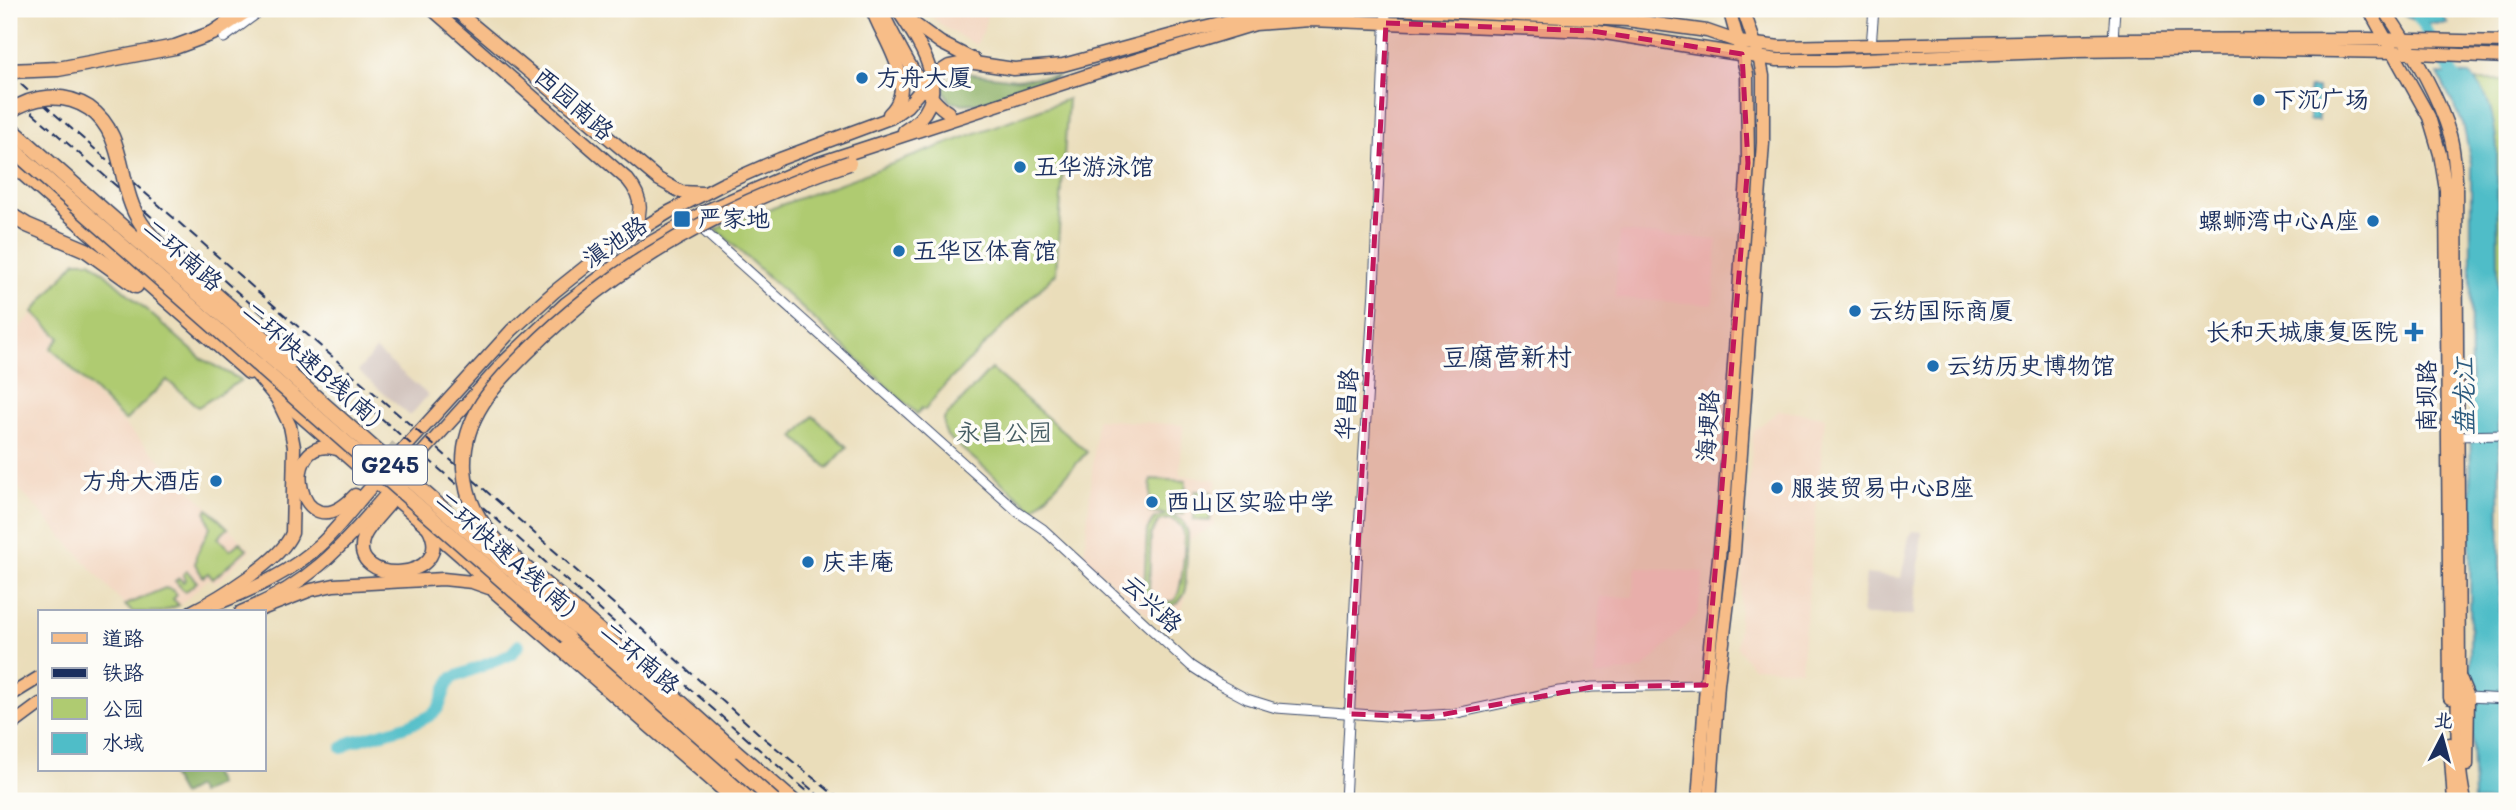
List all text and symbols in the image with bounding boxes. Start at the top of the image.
street label: 西园南路 [529,60,621,146]
place label: 方舟大厦 [876,61,972,92]
marker: 方舟大厦 [854,70,870,86]
place label: 下沉广场 [2273,83,2369,114]
marker: 下沉广场 [2251,92,2267,108]
place label: 五华游泳馆 [1034,150,1154,181]
marker: 五华游泳馆 [1012,159,1028,175]
place label: 严家地 [698,202,770,233]
place label: 螺蛳湾中心A座 [2198,204,2359,235]
street label: 滇池路 [576,208,653,274]
marker: 严家地 [672,209,692,229]
street label: 二环南路 [138,211,230,297]
marker: 螺蛳湾中心A座 [2365,213,2381,229]
place label: 五华区体育馆 [913,234,1057,265]
marker: 五华区体育馆 [891,243,907,259]
street label: 二环快速B线(南) [237,294,389,432]
place label: 云纺国际商厦 [1869,294,2013,325]
marker: 云纺国际商厦 [1847,303,1863,319]
place label: 长和天城康复医院 [2206,315,2398,346]
marker: 长和天城康复医院 [2404,322,2424,342]
district label: 豆腐营新村 [1442,339,1572,373]
place label: 云纺历史博物馆 [1947,349,2115,380]
water label: 盘龙江 [2446,356,2480,435]
marker: 云纺历史博物馆 [1925,358,1941,374]
street label: 南坝路 [2410,360,2441,432]
street label: 华昌路 [1328,367,1363,441]
street label: 海埂路 [1689,389,1724,463]
park label: 永昌公园 [956,416,1052,447]
road number: G245 [353,446,427,485]
place label: 方舟大酒店 [82,464,202,495]
place label: 服装贸易中心B座 [1791,471,1974,502]
marker: 方舟大酒店 [208,473,224,489]
marker: 服装贸易中心B座 [1769,480,1785,496]
street label: 二环快速A线(南) [430,483,584,623]
place label: 西山区实验中学 [1166,485,1334,516]
marker: 西山区实验中学 [1144,494,1160,510]
place label: 庆丰庵 [822,545,894,576]
marker: 庆丰庵 [800,554,816,570]
street label: 云兴路 [1116,567,1190,639]
legend [38,610,266,772]
street label: 二环南路 [595,614,687,700]
text: 道路 [102,624,144,651]
text: 铁路 [102,658,144,685]
text: 公园 [102,694,144,721]
north arrow [2408,702,2478,772]
text: 北 [2433,706,2455,733]
text: 水域 [102,728,144,755]

